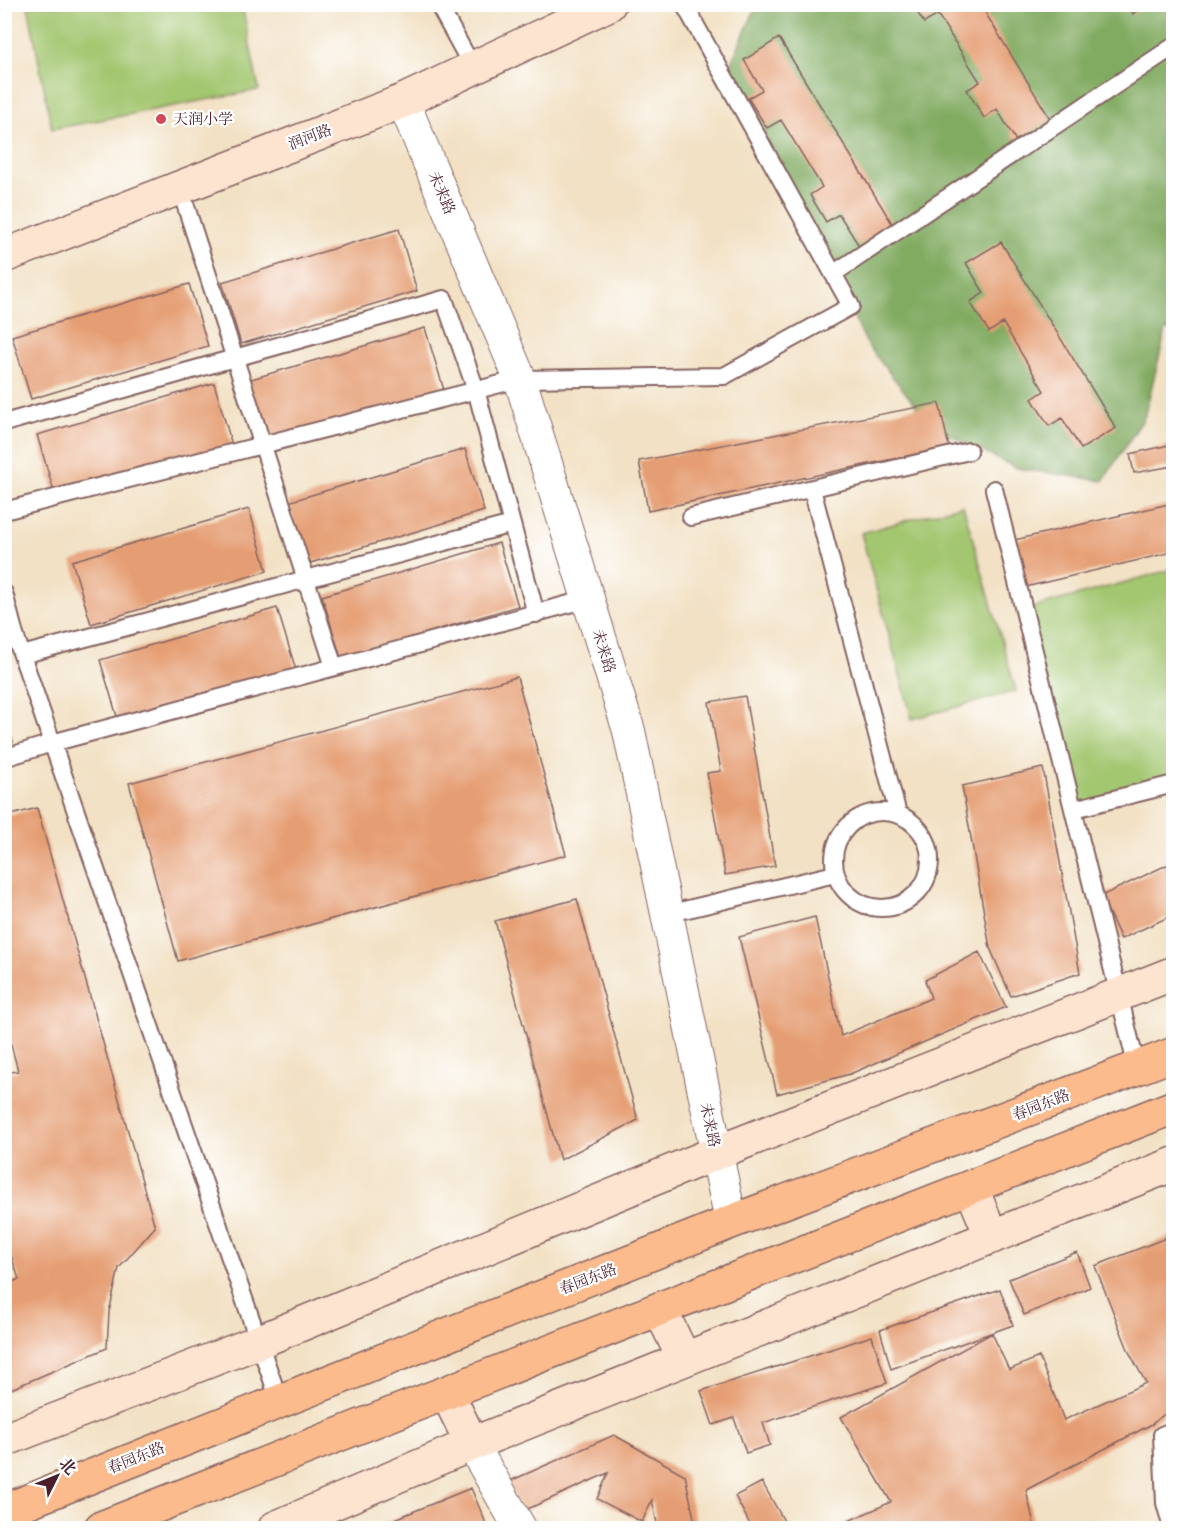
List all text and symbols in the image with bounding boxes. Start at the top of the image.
place label: 天润小学 [173,109,233,128]
marker: 天润小学 [154,112,168,126]
street label: 润河路 [285,120,334,153]
street label: 未来路 [425,168,460,217]
street label: 未来路 [589,627,620,675]
street label: 春园东路 [1009,1085,1072,1124]
street label: 未来路 [697,1101,724,1149]
street label: 春园东路 [556,1259,619,1298]
street label: 春园东路 [104,1437,167,1478]
north arrow [27,1446,87,1506]
text: 北 [55,1453,81,1478]

